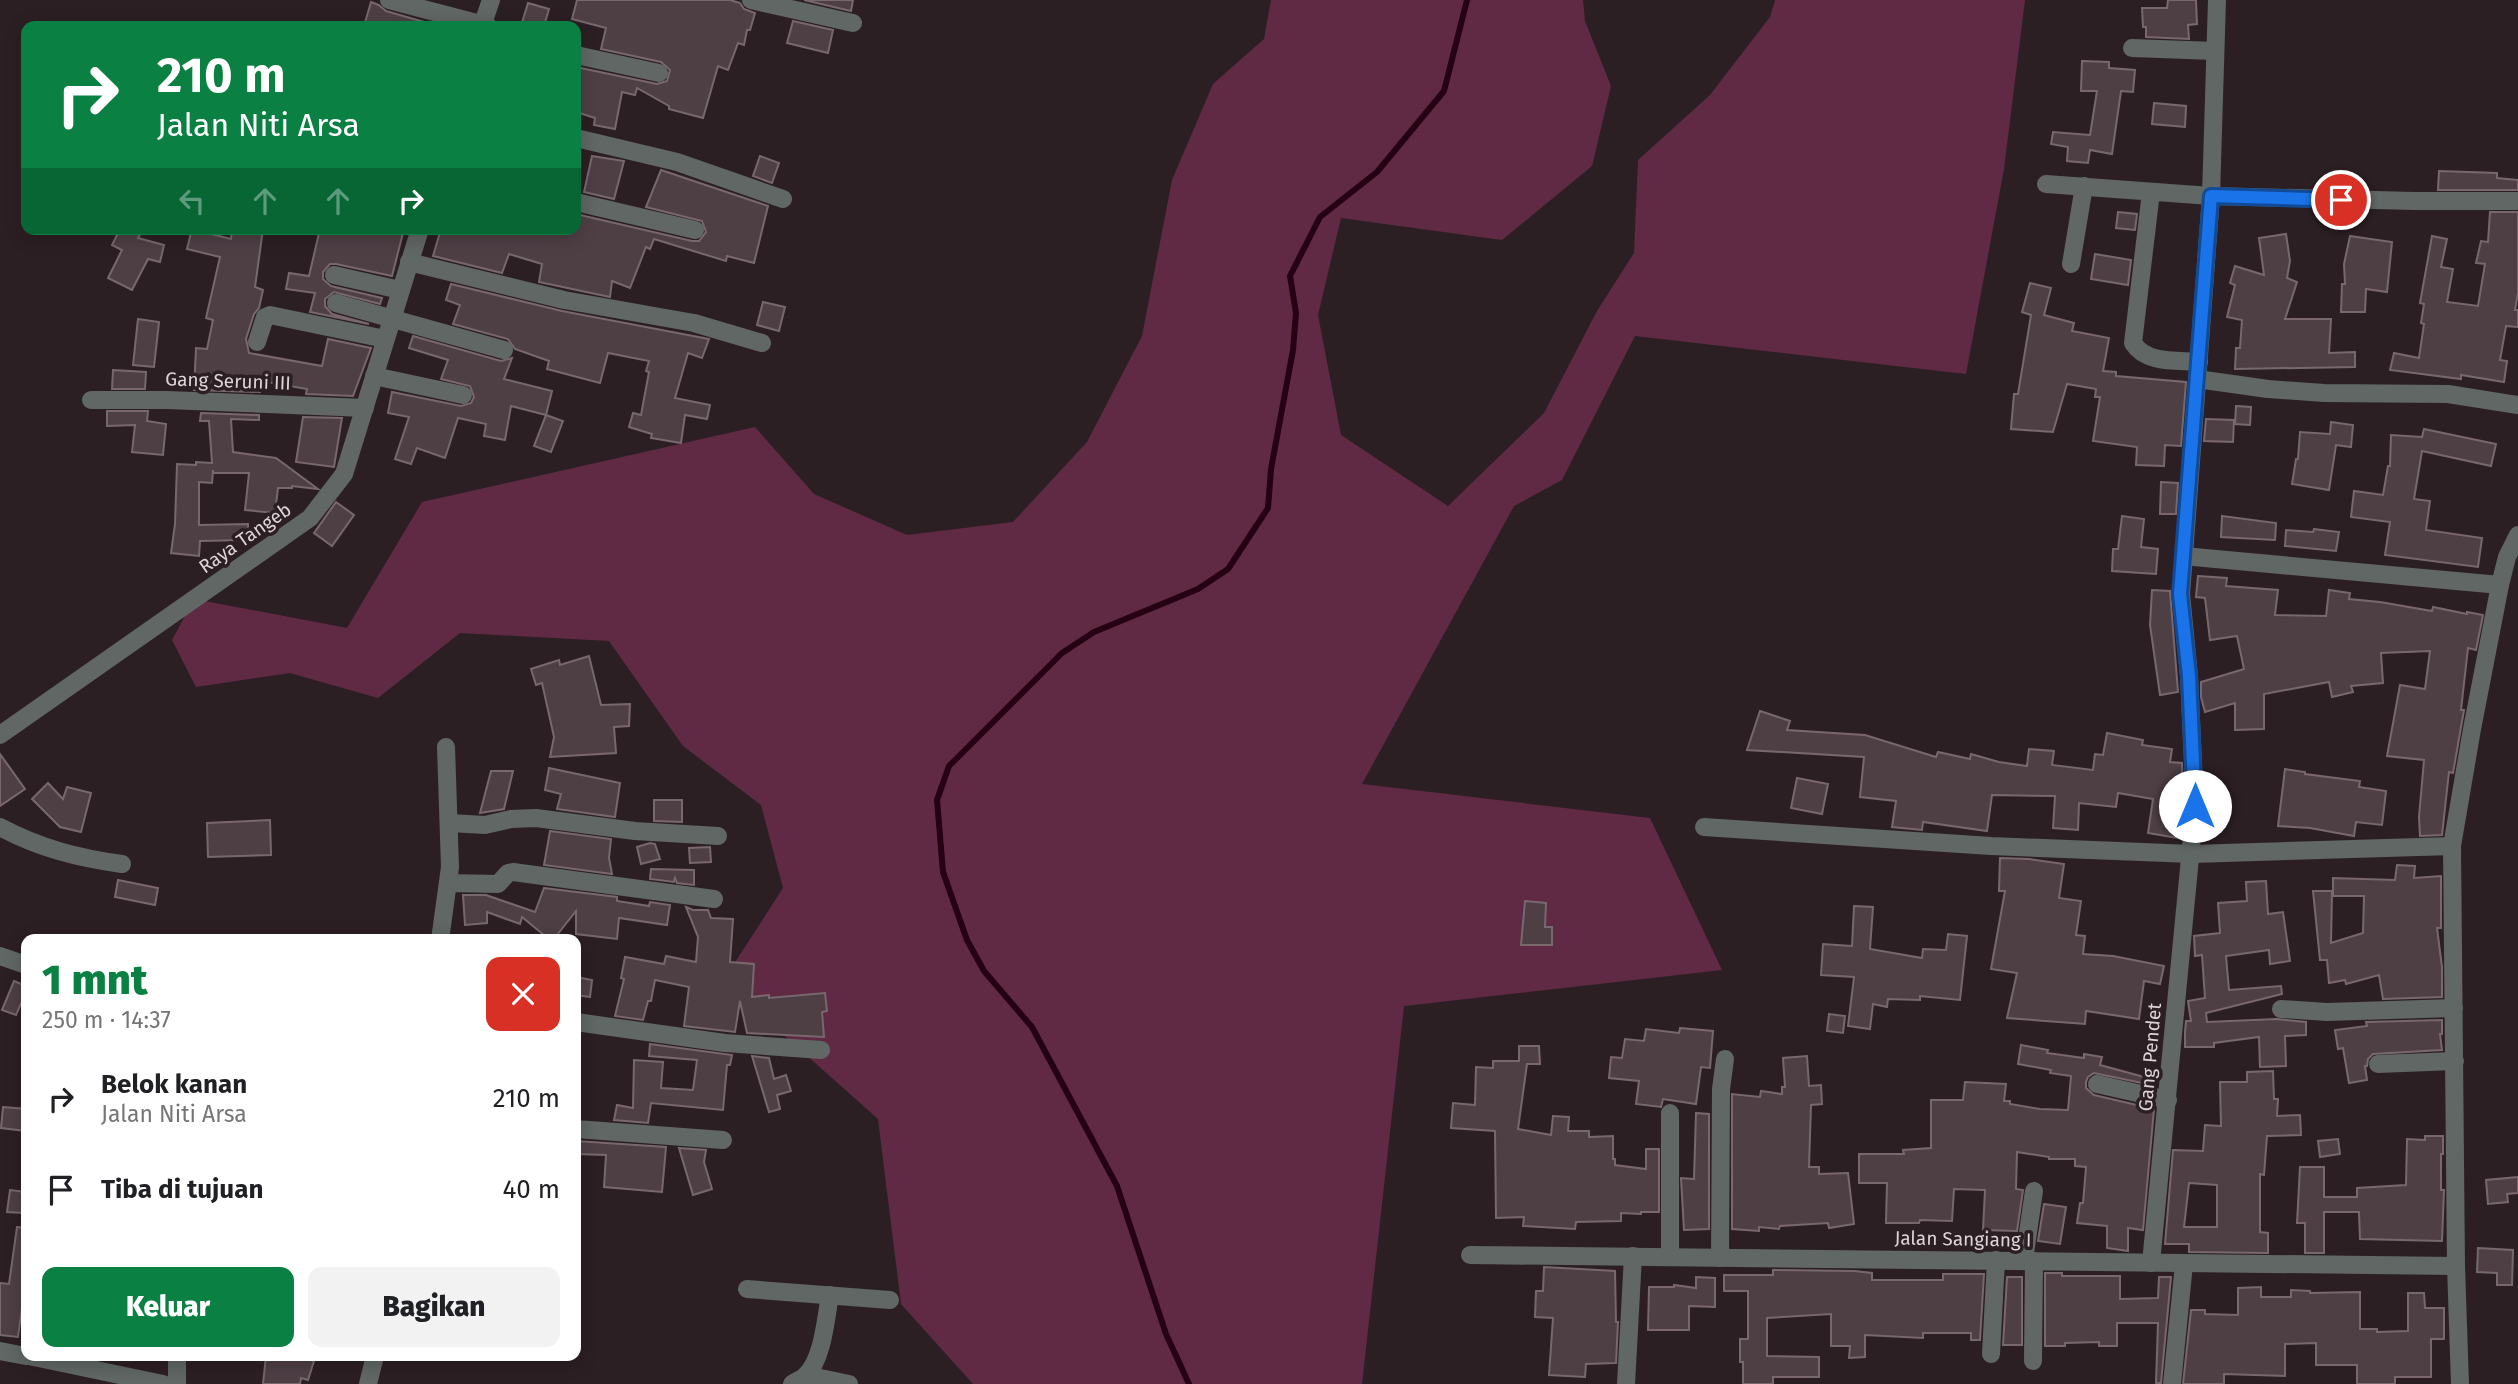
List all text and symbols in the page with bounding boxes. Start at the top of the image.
text: 210 m [157,46,286,105]
icon: right [42,49,133,140]
text: Jalan Niti Arsa [157,106,360,144]
pin [2311,170,2371,230]
icon: arrive [2322,181,2360,219]
icon: left [173,182,211,220]
icon: ahead [246,182,284,220]
icon: ahead [319,182,357,220]
icon: right [392,182,430,220]
street label: Gang Seruni III [165,367,291,395]
street label: Raya Tangeb [194,498,296,578]
position arrow [2158,769,2232,843]
text: 1 mnt [42,955,147,1005]
button: close [486,957,560,1031]
street label: Gang Pendet [2134,1002,2166,1112]
text: 250 m · 14:37 [42,1006,171,1034]
text: Belok kanan [101,1069,247,1100]
icon: right [42,1080,80,1118]
text: 210 m [493,1083,560,1114]
text: Jalan Niti Arsa [101,1100,247,1128]
icon: arrive [42,1171,80,1209]
text: Tiba di tujuan [101,1174,263,1205]
text: 40 m [502,1174,560,1205]
street label: Jalan Sangiang I [1894,1226,2032,1252]
button: Keluar [42,1267,294,1347]
button: Bagikan [308,1267,560,1347]

